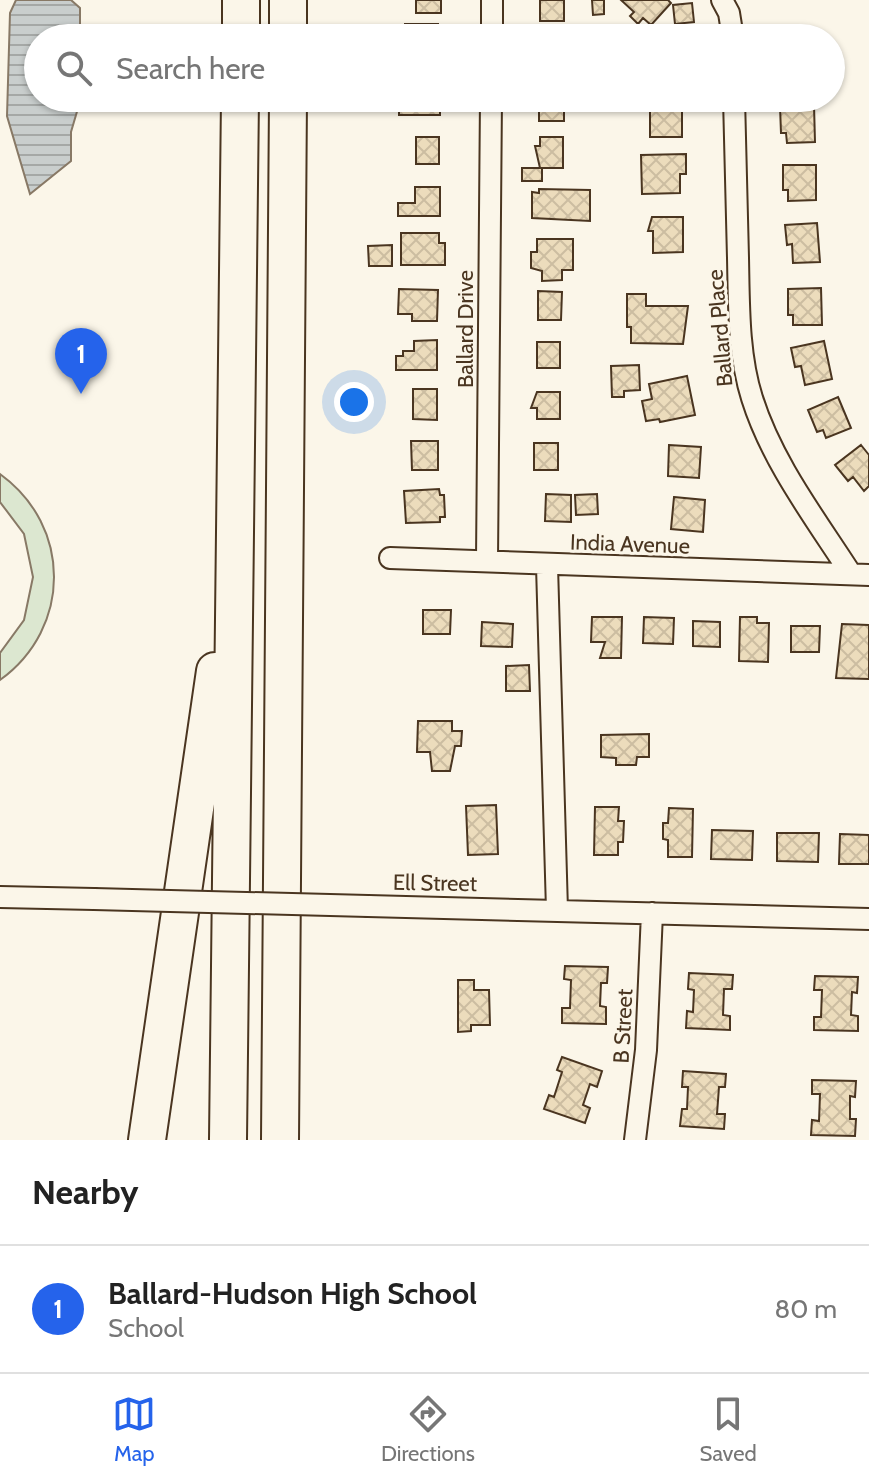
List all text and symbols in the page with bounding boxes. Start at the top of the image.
search box [24,24,845,112]
icon: search [52,46,96,90]
text: Search here [116,50,265,87]
street label: Ballard Place [701,268,739,388]
street label: Ballard Drive [452,270,479,388]
pin: 1 [55,328,107,394]
your location [334,382,374,422]
street label: India Avenue [570,528,690,560]
street label: Ell Street [393,869,478,897]
street label: B Street [608,987,638,1064]
text: Nearby [32,1171,139,1213]
text: Ballard-Hudson High School [108,1275,477,1312]
text: 1 [53,1293,63,1325]
text: 80 m [774,1293,837,1325]
text: School [108,1312,184,1344]
tab: Map [112,1392,156,1467]
tab: Directions [381,1392,475,1467]
tab: Saved [700,1392,757,1467]

